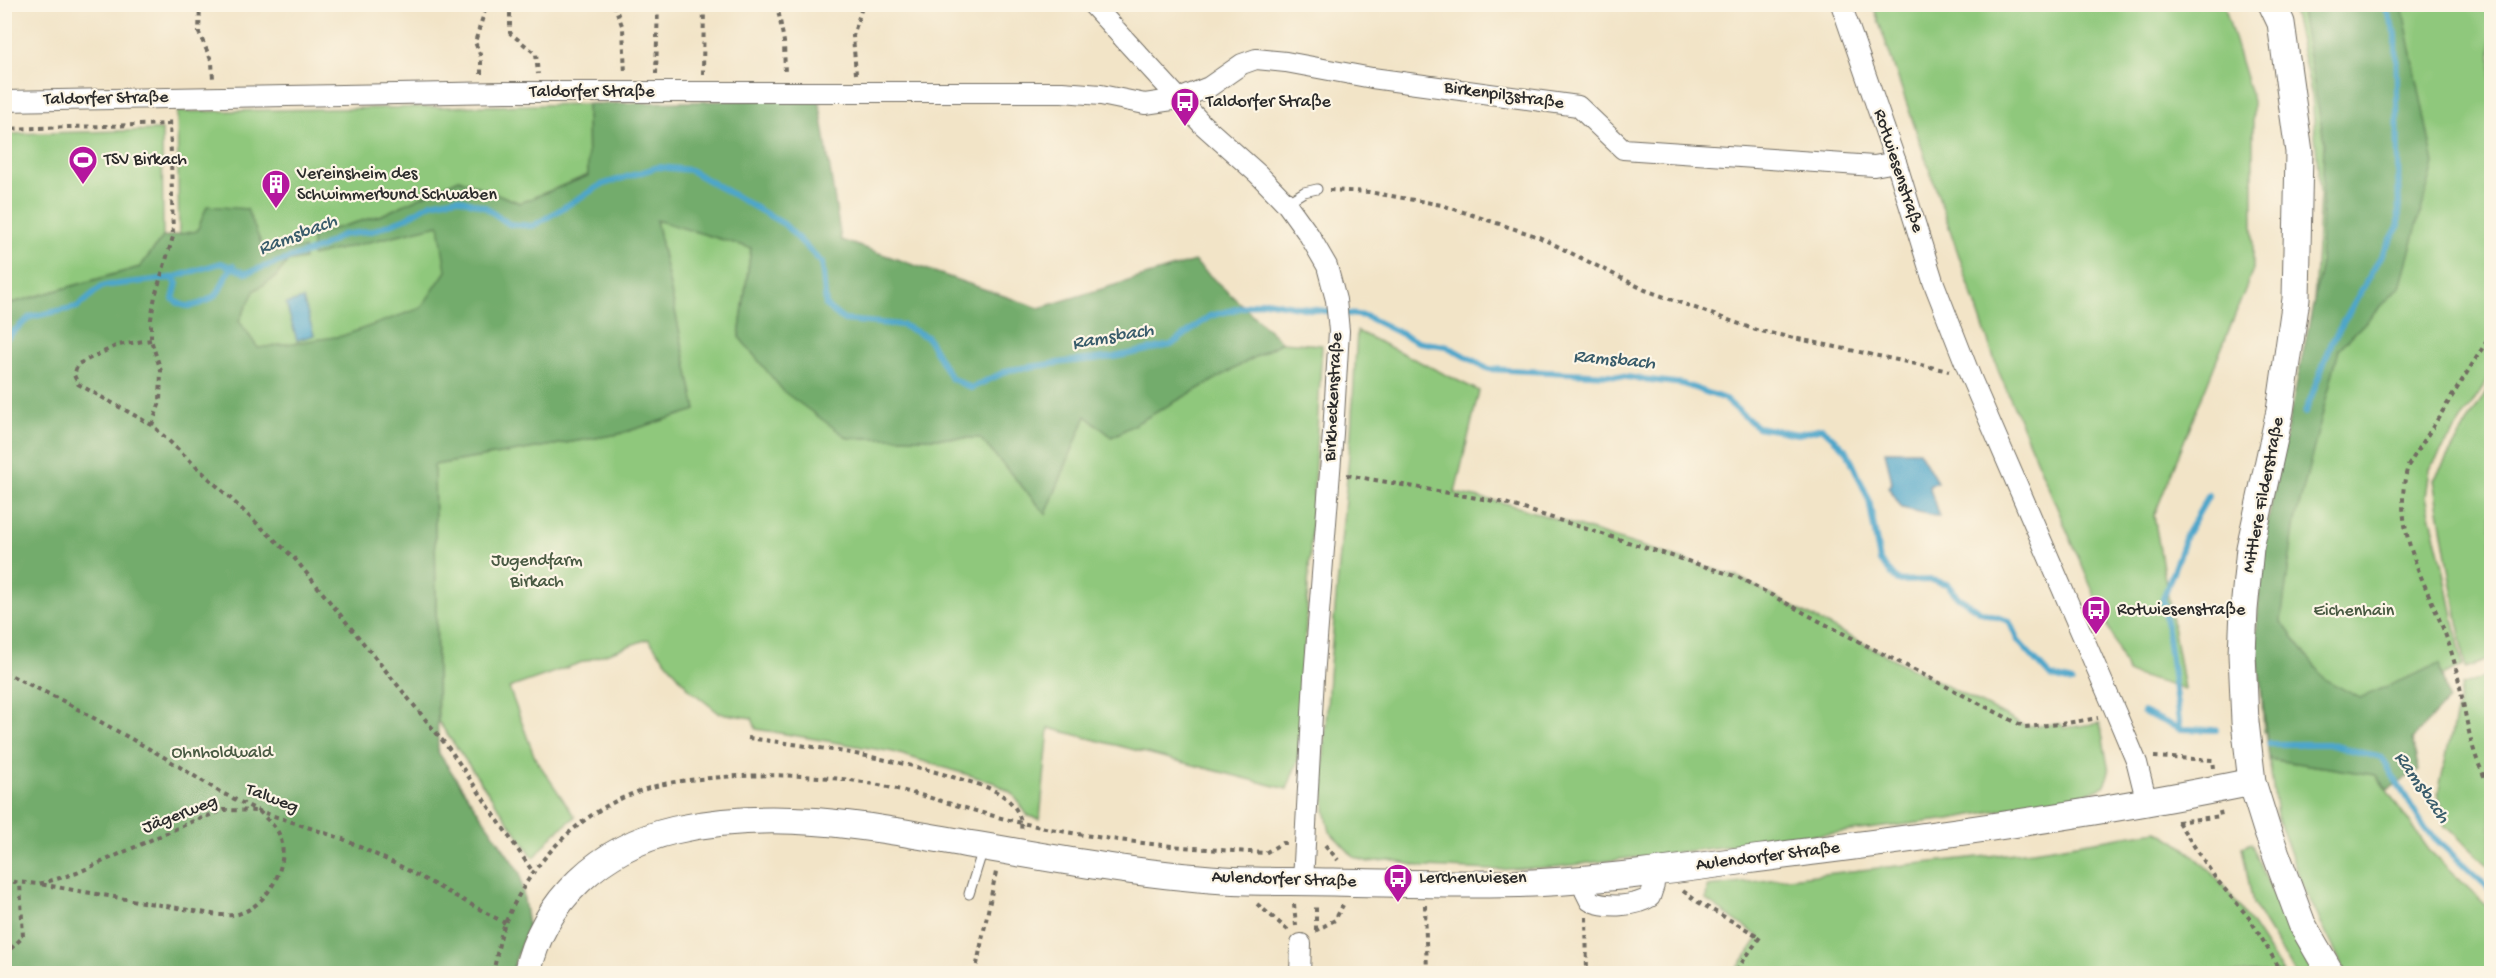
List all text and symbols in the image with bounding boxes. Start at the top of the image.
street label: Birkenpilzstraße [1442,77,1566,115]
street label: Taldorfer Straße [529,82,655,103]
bus stop icon: Taldorfer Straße [1169,86,1201,128]
street label: Taldorfer Straße [42,87,169,111]
place label: Taldorfer Straße [1205,92,1332,113]
street label: Rotwiesenstraße [1868,107,1928,236]
sports icon: TSV Birkach [67,144,99,186]
place label: TSV Birkach [103,150,187,171]
place label: Vereinsheim des Schwimmerbund Schwaben [296,164,497,206]
building icon: Vereinsheim des Schwimmerbund Schwaben [260,168,292,210]
water label: Ramsbach [255,210,341,261]
water label: Ramsbach [1070,319,1156,356]
street label: Birkheckenstraße [1320,331,1348,463]
water label: Ramsbach [1572,346,1656,376]
street label: Mittlere Filderstraße [2239,415,2290,575]
park label: Jugendfarm Birkach [491,551,583,593]
bus stop icon: Rotwiesenstraße [2080,594,2112,636]
place label: Rotwiesenstraße [2117,600,2246,621]
park label: Eichenhain [2314,601,2395,622]
park label: Ohnholdwald [171,743,274,764]
water label: Ramsbach [2388,748,2454,829]
street label: Talweg [242,779,301,819]
street label: Jägerweg [139,791,221,839]
street label: Aulendorfer Straße [1695,838,1842,876]
bus stop icon: Lerchenwiesen [1382,862,1414,904]
street label: Aulendorfer Straße [1211,867,1357,893]
place label: Lerchenwiesen [1419,868,1527,889]

